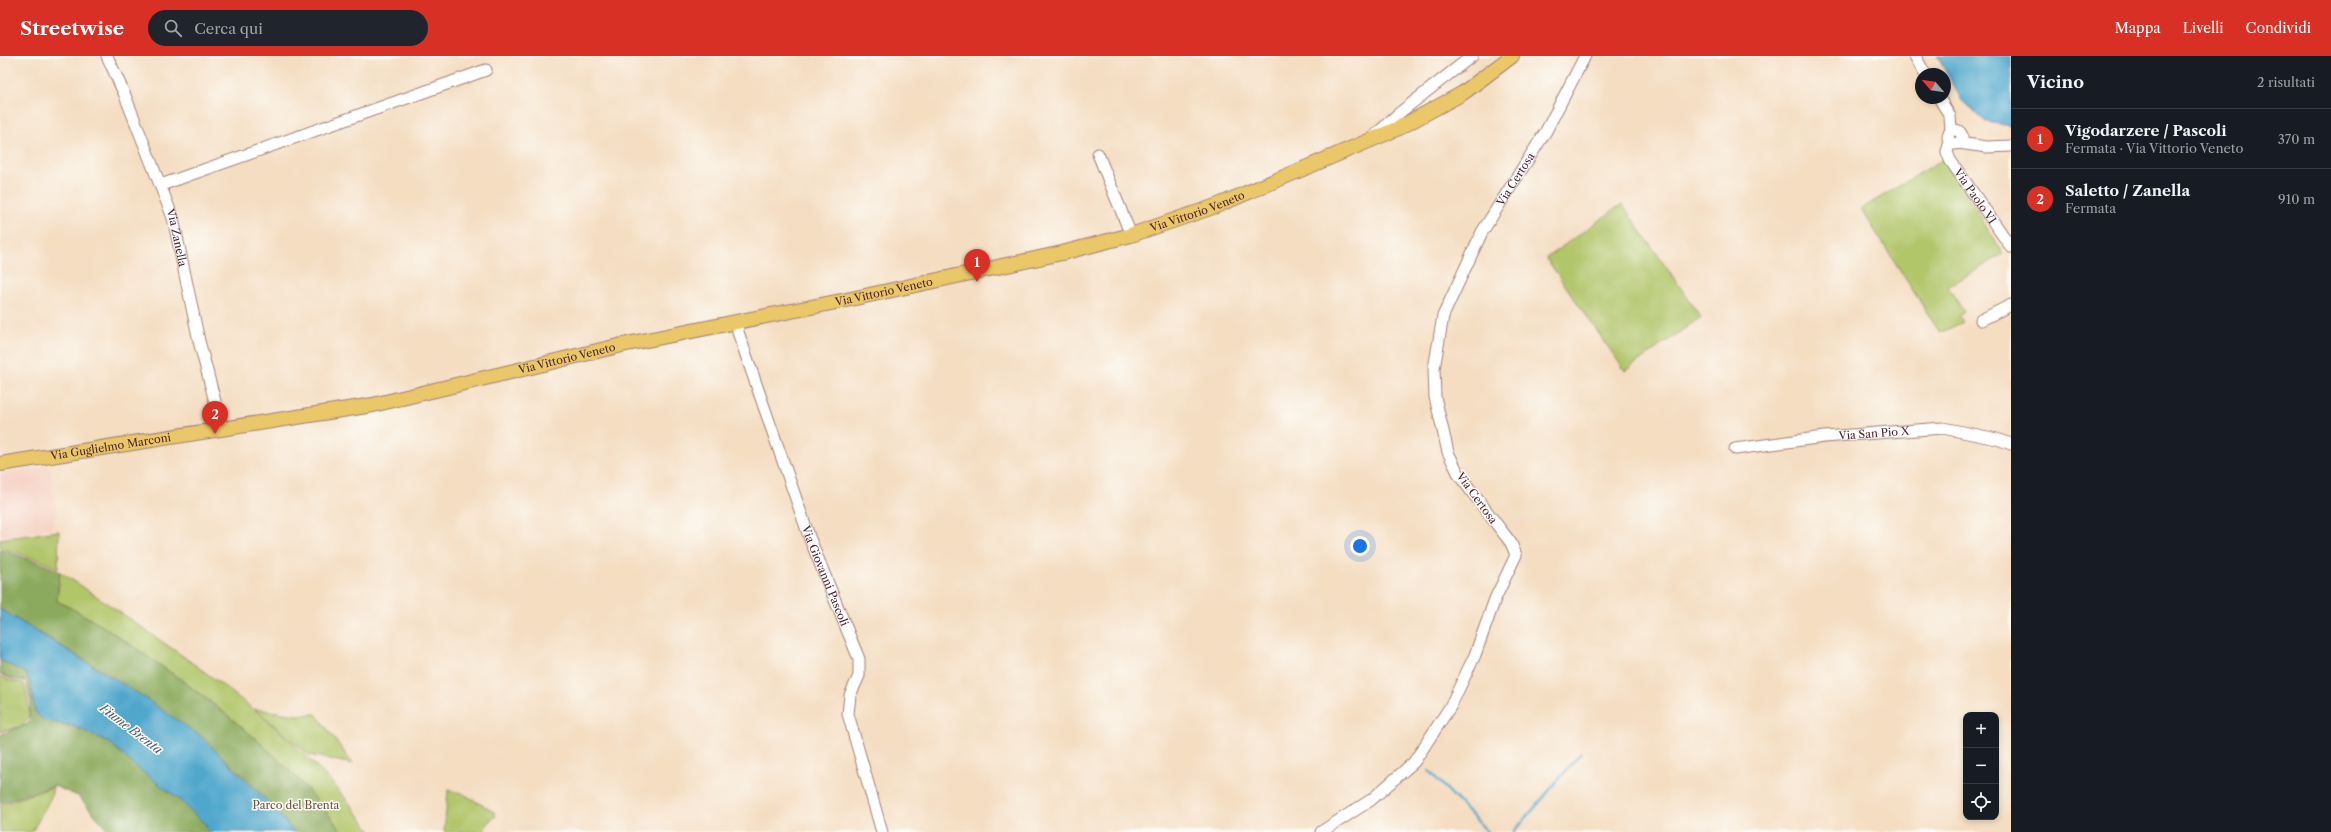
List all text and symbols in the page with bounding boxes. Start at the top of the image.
search box [148,10,428,46]
text: Streetwise [20,17,124,40]
icon: search [162,17,184,39]
text: Cerca qui [194,19,263,38]
text: Mappa [2115,19,2161,37]
text: Livelli [2183,19,2224,37]
text: Condividi [2246,19,2311,37]
north arrow [1915,68,1951,104]
text: Vicino [2027,72,2084,92]
text: 2 risultati [2257,74,2315,90]
text: Vigodarzere / Pascoli [2065,121,2227,140]
text: 1 [2037,131,2043,147]
text: 370 m [2278,131,2315,147]
text: Fermata · Via Vittorio Veneto [2065,140,2243,156]
street label: Via Certosa [1493,150,1538,209]
street label: Via Paolo VI [1951,165,1999,226]
text: Saletto / Zanella [2065,181,2190,200]
street label: Via Vittorio Veneto [1147,188,1247,235]
text: 2 [2036,191,2044,207]
text: 910 m [2278,191,2315,207]
text: Fermata [2065,200,2116,216]
street label: Via Zanella [163,206,190,268]
pin: 1 [964,249,990,282]
street label: Via Vittorio Veneto [833,274,934,309]
street label: Via Vittorio Veneto [516,340,617,377]
pin: 2 [202,401,228,434]
street label: Via San Pio X [1837,424,1910,443]
street label: Via Guglielmo Marconi [49,430,172,463]
street label: Via Certosa [1453,469,1501,527]
street label: Via Giovanni Pascoli [799,523,852,629]
your location [1350,536,1370,556]
water label: Fiume Brenta [96,700,166,757]
map controls [1963,712,1999,820]
button: + [1963,712,1999,748]
button: − [1963,748,1999,784]
button: locate [1963,784,1999,820]
park label: Parco del Brenta [253,798,340,812]

